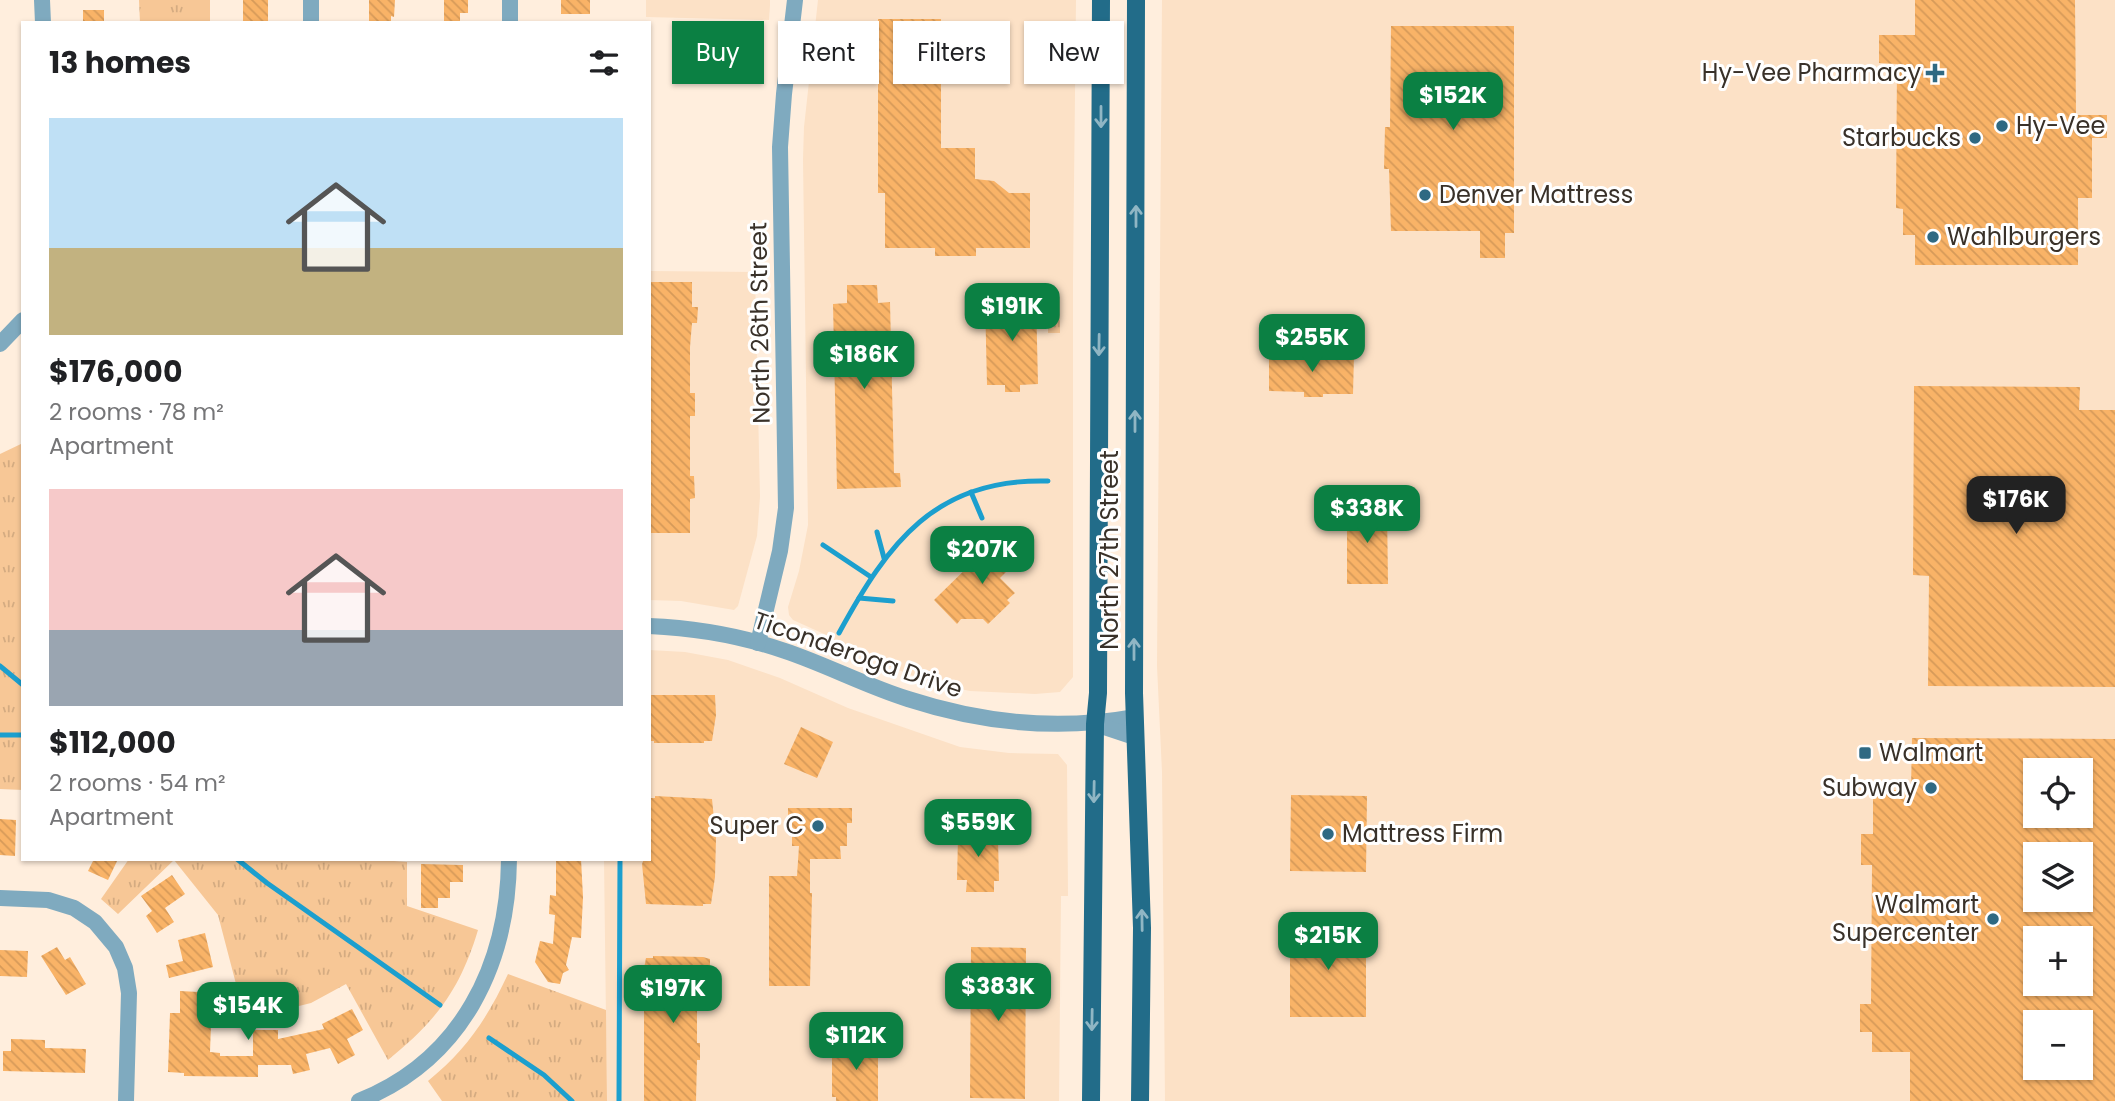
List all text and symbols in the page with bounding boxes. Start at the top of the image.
chip: Buy [672,21,764,84]
chip: Rent [778,21,879,84]
chip: Filters [893,21,1010,84]
chip: New [1024,21,1124,84]
text: 13 homes [49,41,191,84]
icon: filters [585,44,623,82]
place label: Hy-Vee Pharmacy [1702,56,1921,89]
marker: Hy-Vee Pharmacy [1927,65,1943,81]
pin: $152K [1404,72,1502,132]
text: $152K [1419,79,1487,111]
one-way arrow [1094,105,1108,128]
place label: Hy-Vee [2016,109,2105,142]
marker: Hy-Vee [1994,118,2010,134]
place label: Starbucks [1842,121,1961,154]
marker: Starbucks [1967,130,1983,146]
icon: home [273,164,399,290]
place label: Denver Mattress [1439,178,1633,211]
marker: Denver Mattress [1417,187,1433,203]
one-way arrow [1129,204,1142,227]
place label: Wahlburgers [1947,220,2101,253]
street label: North 26th Street [741,222,778,424]
marker: Wahlburgers [1925,229,1941,245]
pin: $191K [963,284,1061,343]
text: $191K [981,290,1043,322]
pin: $255K [1263,314,1361,374]
text: $255K [1275,321,1349,353]
pin: $186K [815,332,913,391]
one-way arrow [1092,333,1106,356]
text: $186K [829,338,899,370]
text: $176,000 [49,350,182,393]
text: 2 rooms · 78 m² [49,396,224,428]
one-way arrow [1128,410,1142,433]
text: Apartment [49,430,174,462]
street label: North 27th Street [1093,450,1126,650]
pin: $176K [1967,476,2065,536]
text: $176K [1983,483,2049,515]
pin: $338K [1318,486,1416,545]
text: $338K [1330,492,1404,524]
pin: $207K [933,526,1031,586]
text: $207K [946,533,1018,565]
icon: home [273,535,399,661]
street label: Ticonderoga Drive [749,603,967,706]
one-way arrow [1127,637,1141,660]
text: $112,000 [49,721,176,764]
place label: Walmart [1879,736,1983,769]
marker: Walmart [1857,745,1873,761]
map controls [2023,758,2093,1080]
button: locate [2023,758,2093,828]
text: 2 rooms · 54 m² [49,767,226,799]
place label: Subway [1822,771,1917,804]
marker: Subway [1923,780,1939,796]
one-way arrow [1088,781,1101,804]
pin: $559K [929,800,1027,859]
text: Apartment [49,801,174,833]
text: $559K [940,806,1016,838]
place label: Super C [710,809,804,842]
place label: Mattress Firm [1342,817,1503,850]
marker: Super C [810,818,826,834]
marker: Mattress Firm [1320,826,1336,842]
button: layers [2023,842,2093,912]
place label: Walmart Supercenter [1832,888,1979,949]
one-way arrow [1135,908,1149,931]
marker: Walmart Supercenter [1985,911,2001,927]
pin: $215K [1279,912,1377,972]
text: $215K [1294,919,1362,951]
button: + [2023,926,2093,996]
pin: $383K [949,964,1047,1023]
pin: $197K [624,965,722,1025]
text: $383K [961,970,1035,1002]
text: $197K [640,972,706,1004]
pin: $154K [199,982,297,1042]
text: $154K [213,989,283,1021]
one-way arrow [1085,1008,1099,1031]
button: − [2023,1010,2093,1080]
pin: $112K [807,1012,905,1072]
text: $112K [825,1019,887,1051]

